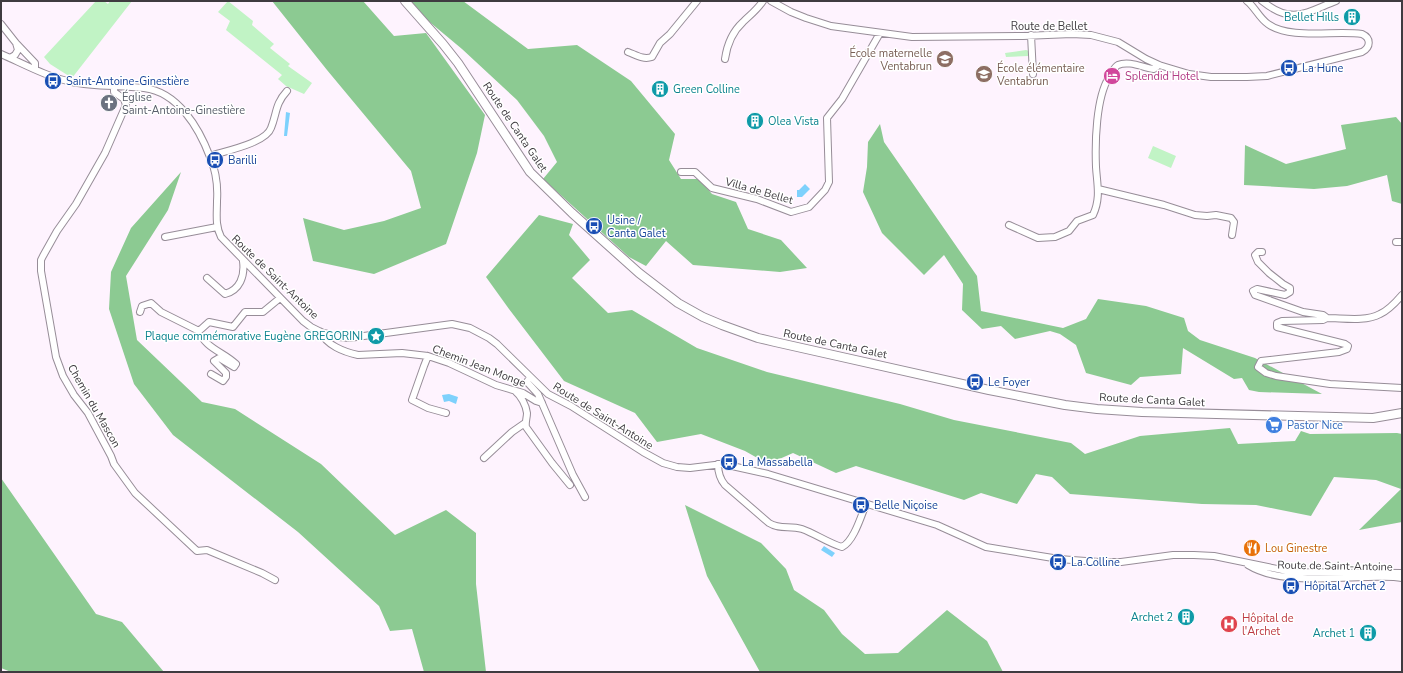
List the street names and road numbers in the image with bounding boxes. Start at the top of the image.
street label: Route de Bellet [1011,19,1087,34]
street label: Route de Canta Galet [479,79,551,175]
street label: Villa de Bellet [722,174,795,208]
street label: Route de Saint-Antoine [228,231,322,323]
street label: Route de Canta Galet [782,326,888,362]
street label: Chemin Jean Monge [430,341,528,391]
street label: Chemin du Mascon [64,362,124,450]
street label: Route de Saint-Antoine [550,379,656,453]
street label: Route de Canta Galet [1099,390,1205,410]
street label: Route de Saint-Antoine [1277,557,1393,575]

